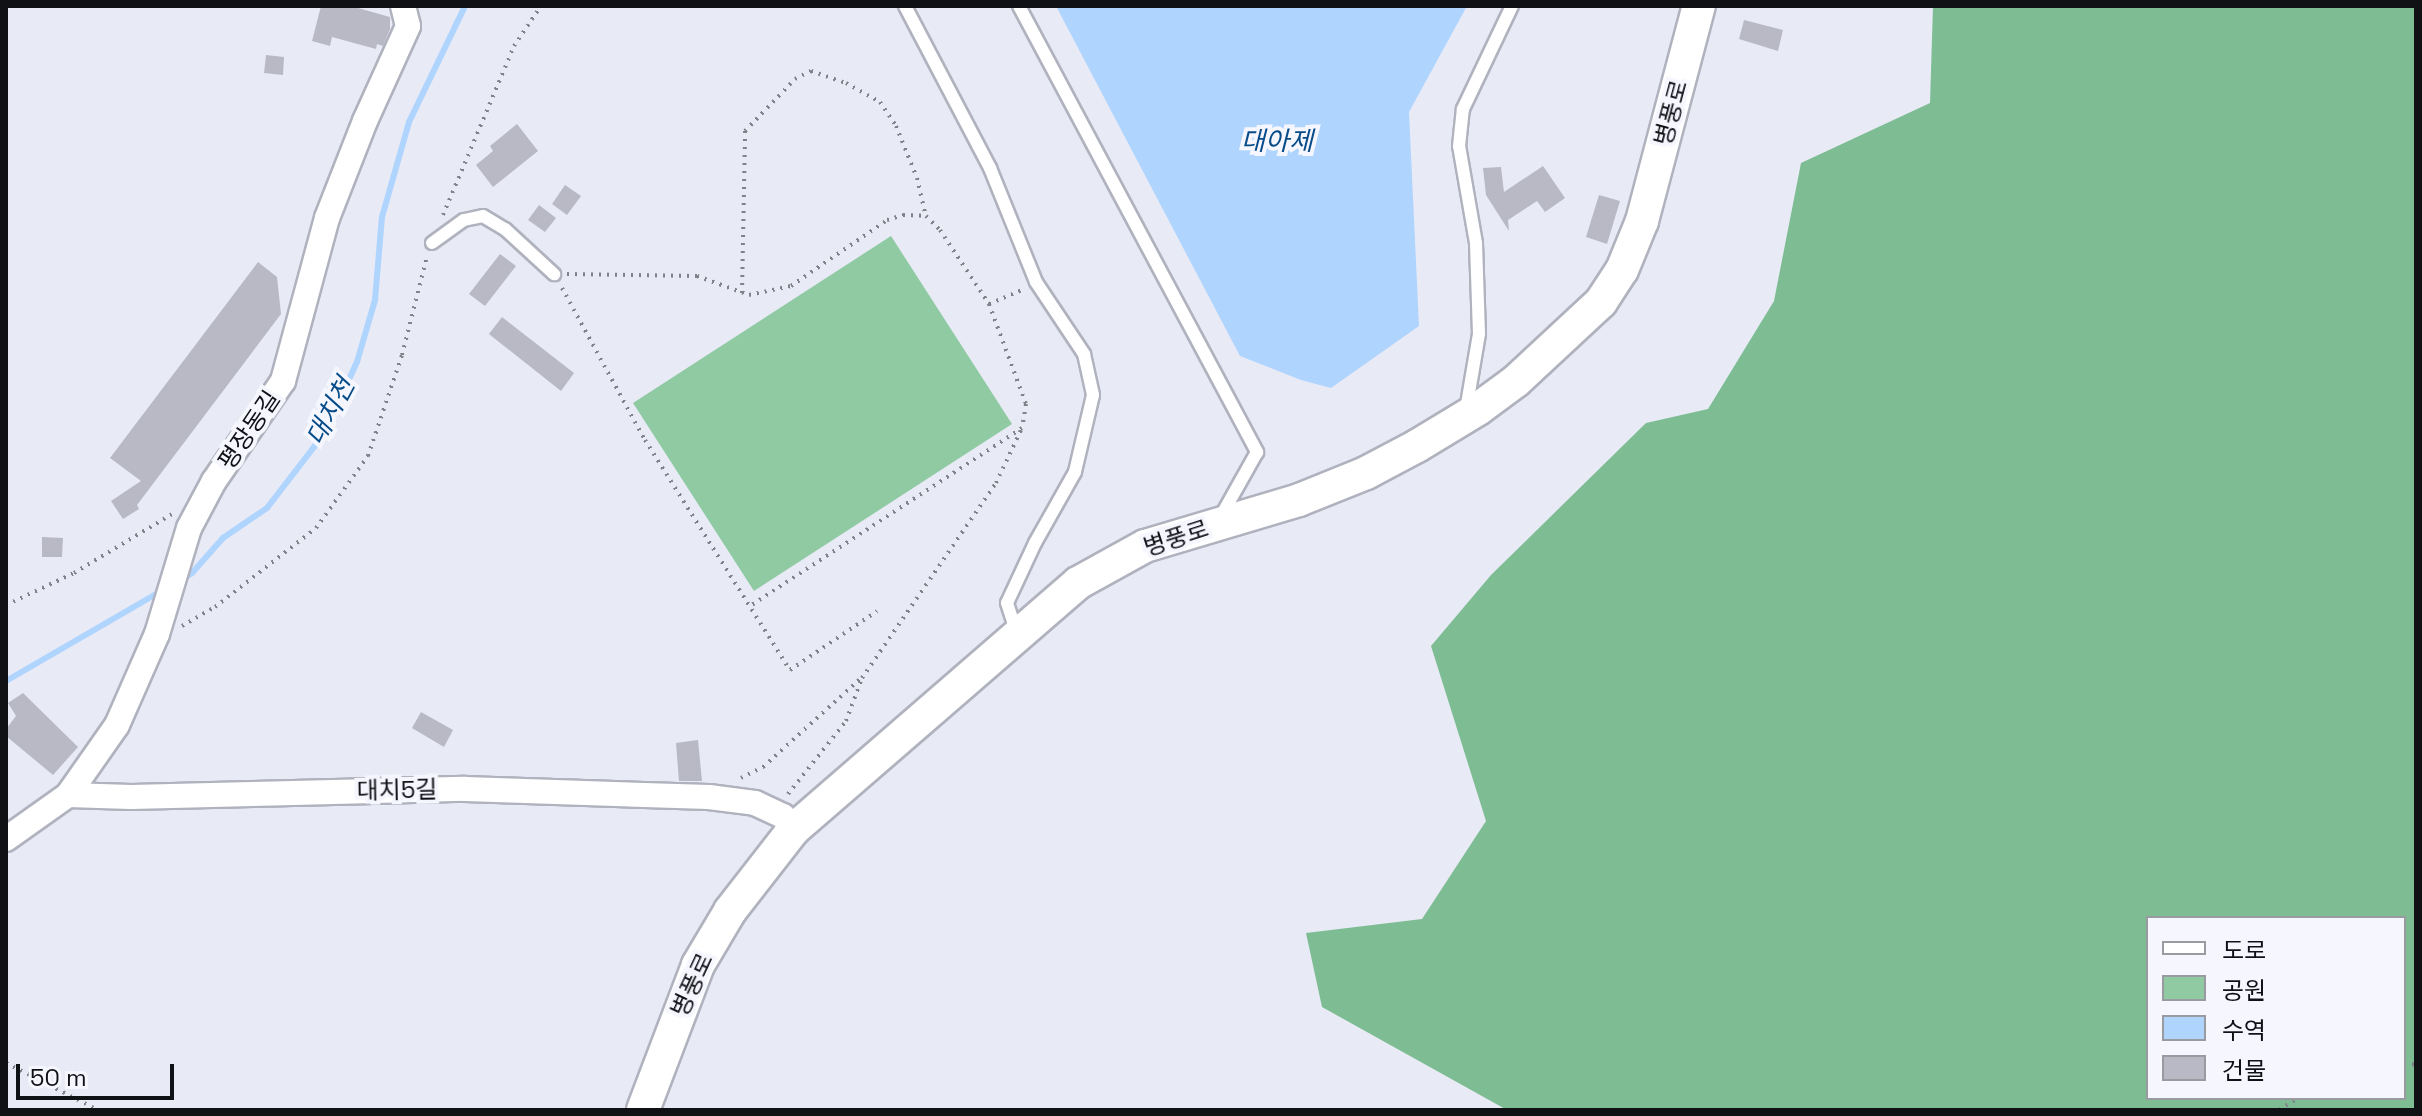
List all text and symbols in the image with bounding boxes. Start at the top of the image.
street label: 병풍로 [1649,77,1693,149]
water label: 대아제 [1241,126,1313,158]
water label: 대치천 [300,373,362,451]
street label: 평장동길 [212,385,286,475]
street label: 병풍로 [1140,514,1212,562]
street label: 대치5길 [356,775,438,805]
legend [2146,916,2406,1100]
text: 도로 [2222,935,2266,966]
street label: 병풍로 [665,949,719,1021]
text: 공원 [2222,975,2266,1006]
text: 수역 [2222,1015,2266,1046]
scale bar [20,1048,178,1098]
text: 건물 [2222,1055,2266,1086]
text: 50 m [30,1062,87,1093]

